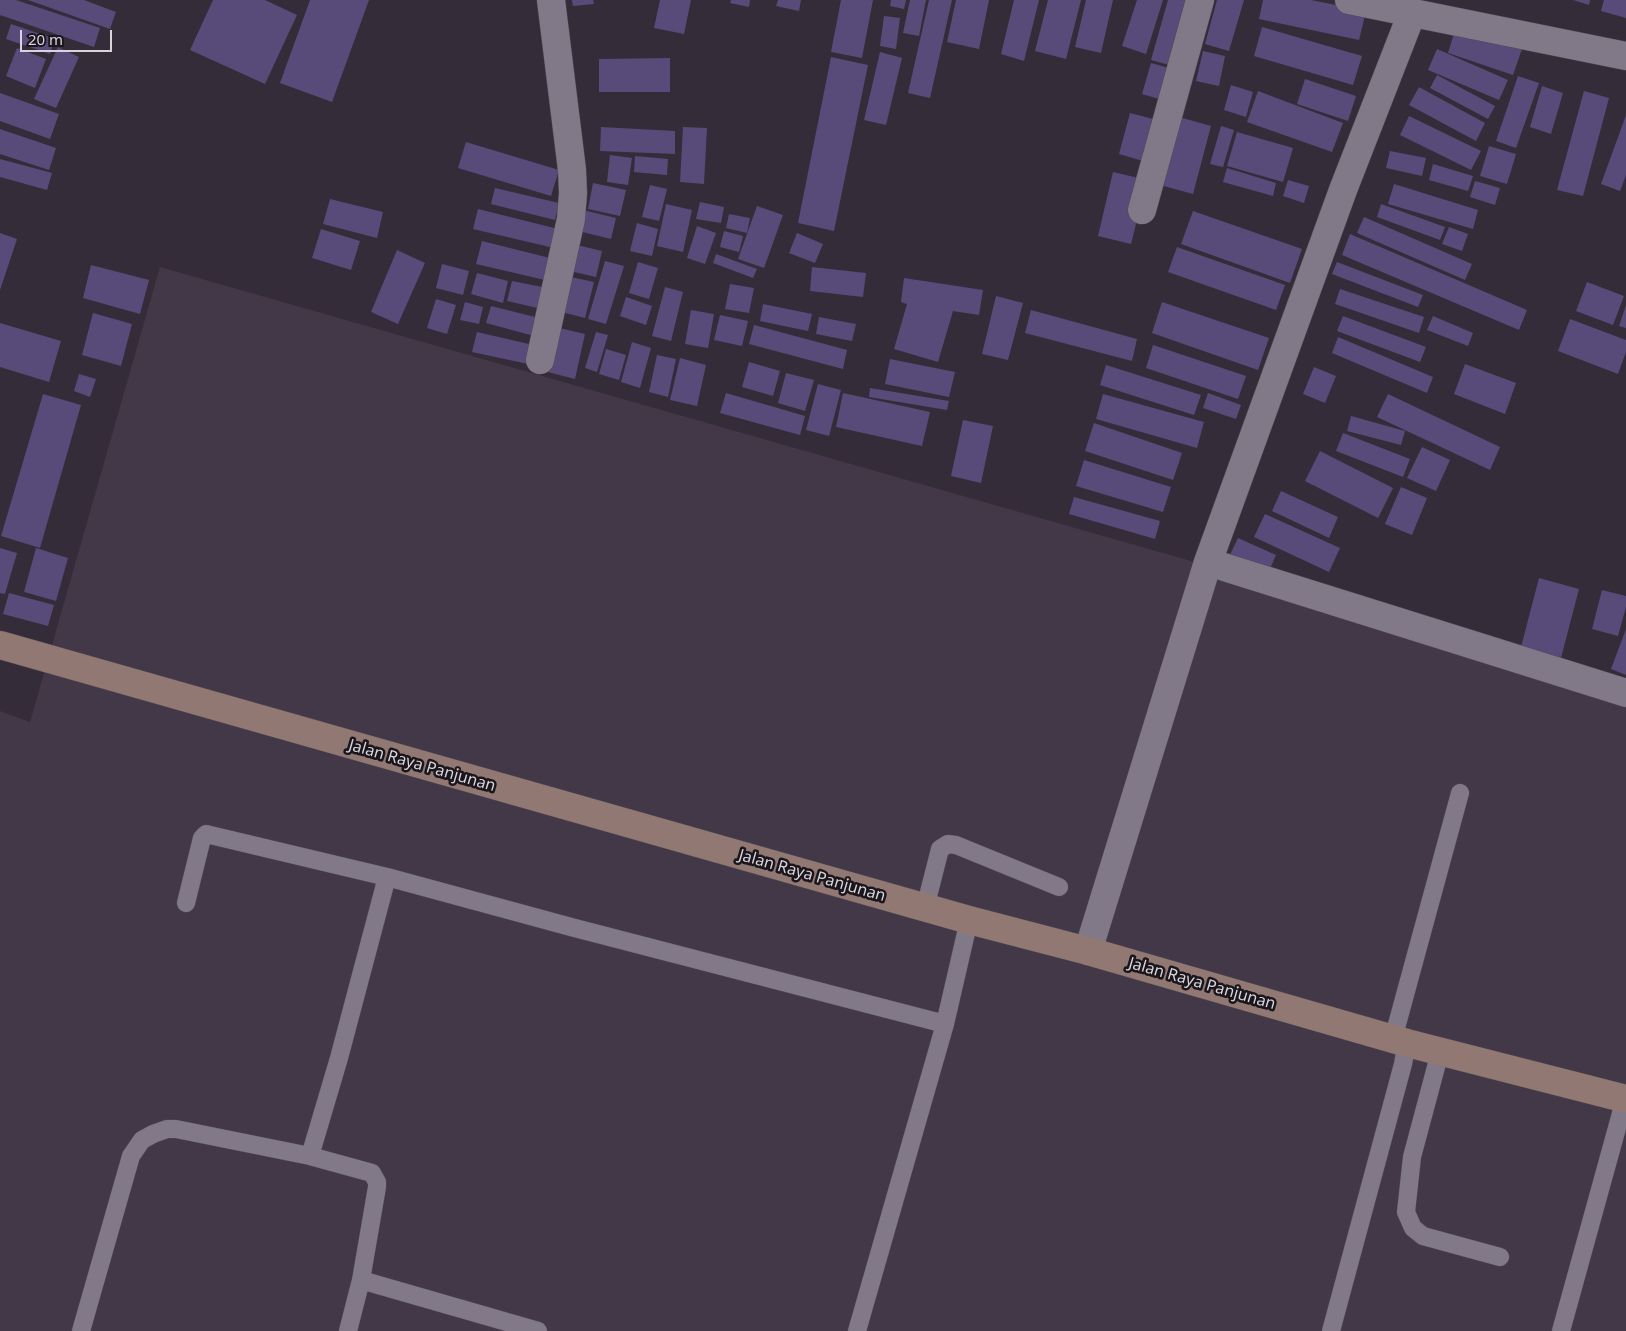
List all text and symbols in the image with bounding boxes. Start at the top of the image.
scale bar [22,20,115,52]
text: 20 m [28,29,63,49]
street label: Jalan Raya Panjunan [346,736,498,796]
street label: Jalan Raya Panjunan [736,846,888,906]
street label: Jalan Raya Panjunan [1126,954,1278,1014]

